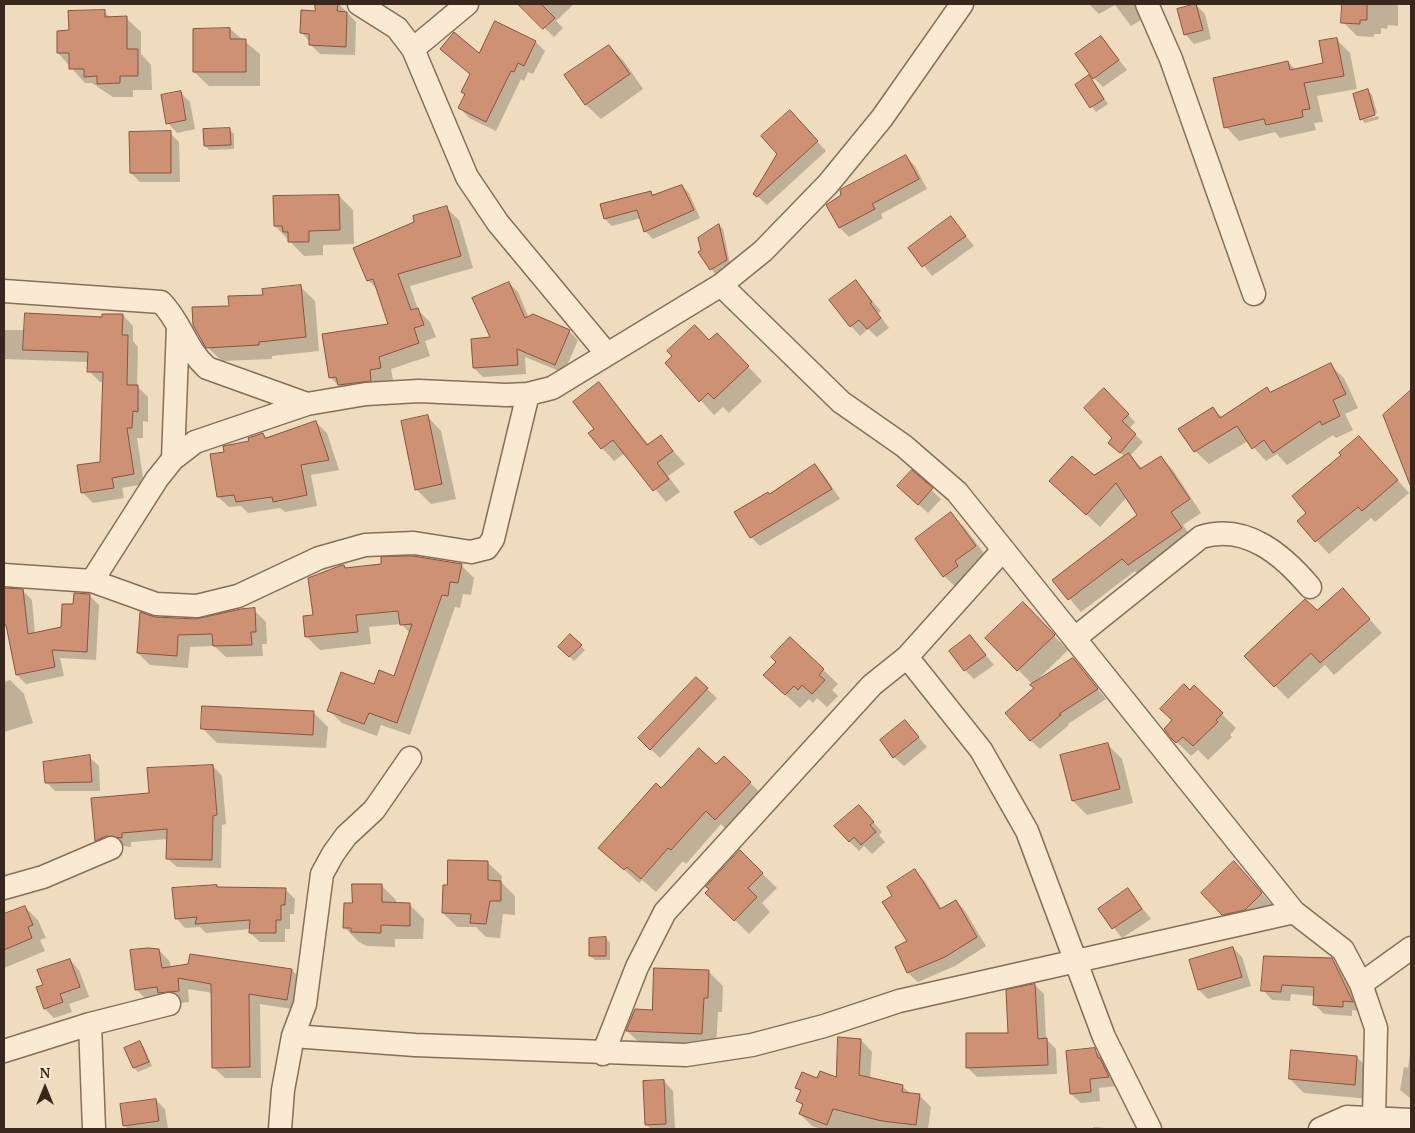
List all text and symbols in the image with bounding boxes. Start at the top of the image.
north arrow [20,1063,70,1113]
text: N [40,1063,50,1082]

